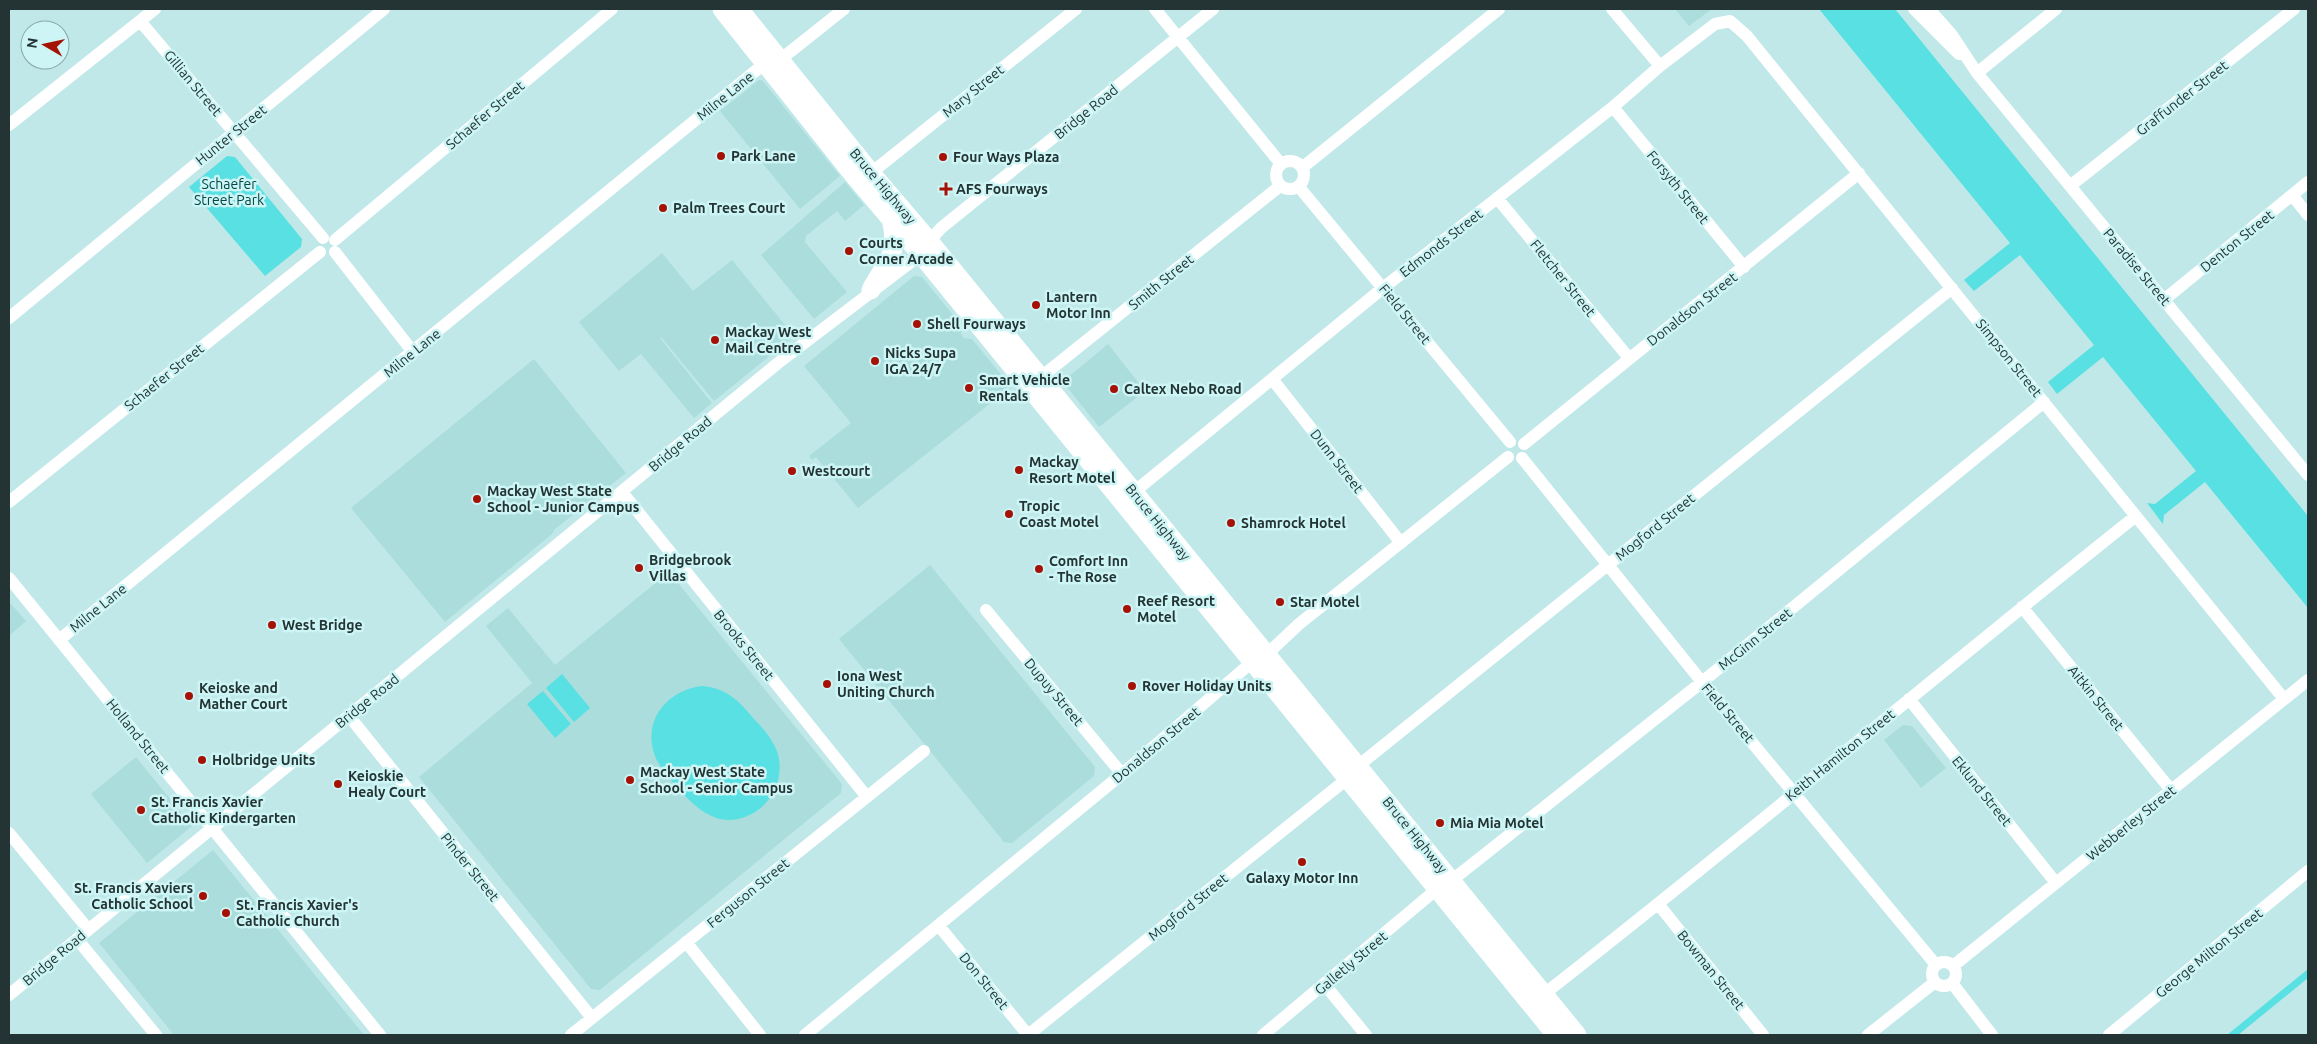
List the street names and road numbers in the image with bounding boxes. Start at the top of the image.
street label: Gillian Street [161,47,225,120]
street label: Graffunder Street [2133,57,2231,139]
street label: Mary Street [939,61,1007,121]
street label: Milne Lane [693,68,757,124]
street label: Schaefer Street [443,77,528,152]
street label: Bridge Road [1051,82,1121,142]
street label: Hunter Street [192,101,270,168]
street label: Bruce Highway [847,145,919,227]
street label: Forsyth Street [1644,147,1713,227]
street label: Edmonds Street [1396,205,1486,280]
street label: Denton Street [2197,206,2277,275]
street label: Paradise Street [2100,225,2174,309]
street label: Fletcher Street [1527,236,1599,320]
street label: Smith Street [1125,251,1197,313]
street label: Donaldson Street [1644,269,1741,349]
street label: Field Street [1376,281,1434,348]
street label: Simpson Street [1973,316,2046,401]
street label: Milne Lane [380,325,444,381]
street label: Schaefer Street [121,340,207,414]
street label: Bridge Road [645,413,715,475]
street label: Dunn Street [1307,426,1367,496]
street label: Bruce Highway [1122,481,1194,564]
street label: Mogford Street [1612,490,1698,564]
street label: Milne Lane [66,580,130,636]
street label: McGinn Street [1715,604,1795,673]
street label: Brooks Street [711,607,778,684]
street label: Dupuy Street [1021,655,1087,729]
street label: Aitkin Street [2065,662,2127,734]
street label: Bridge Road [332,671,402,731]
street label: Field Street [1699,680,1758,746]
street label: Holland Street [103,696,173,777]
street label: Donaldson Street [1109,703,1204,786]
street label: Keith Hamilton Street [1782,706,1898,804]
street label: Eklund Street [1949,753,2015,829]
street label: Webberley Street [2083,782,2179,864]
street label: Bruce Highway [1379,794,1451,877]
street label: Pinder Street [438,830,503,905]
street label: Ferguson Street [704,855,793,931]
street label: Mogford Street [1145,870,1231,944]
street label: George Milton Street [2152,905,2266,1001]
street label: Bridge Road [19,927,89,989]
street label: Bowman Street [1674,927,1748,1013]
street label: Galletly Street [1311,928,1391,998]
street label: Don Street [956,949,1012,1013]

